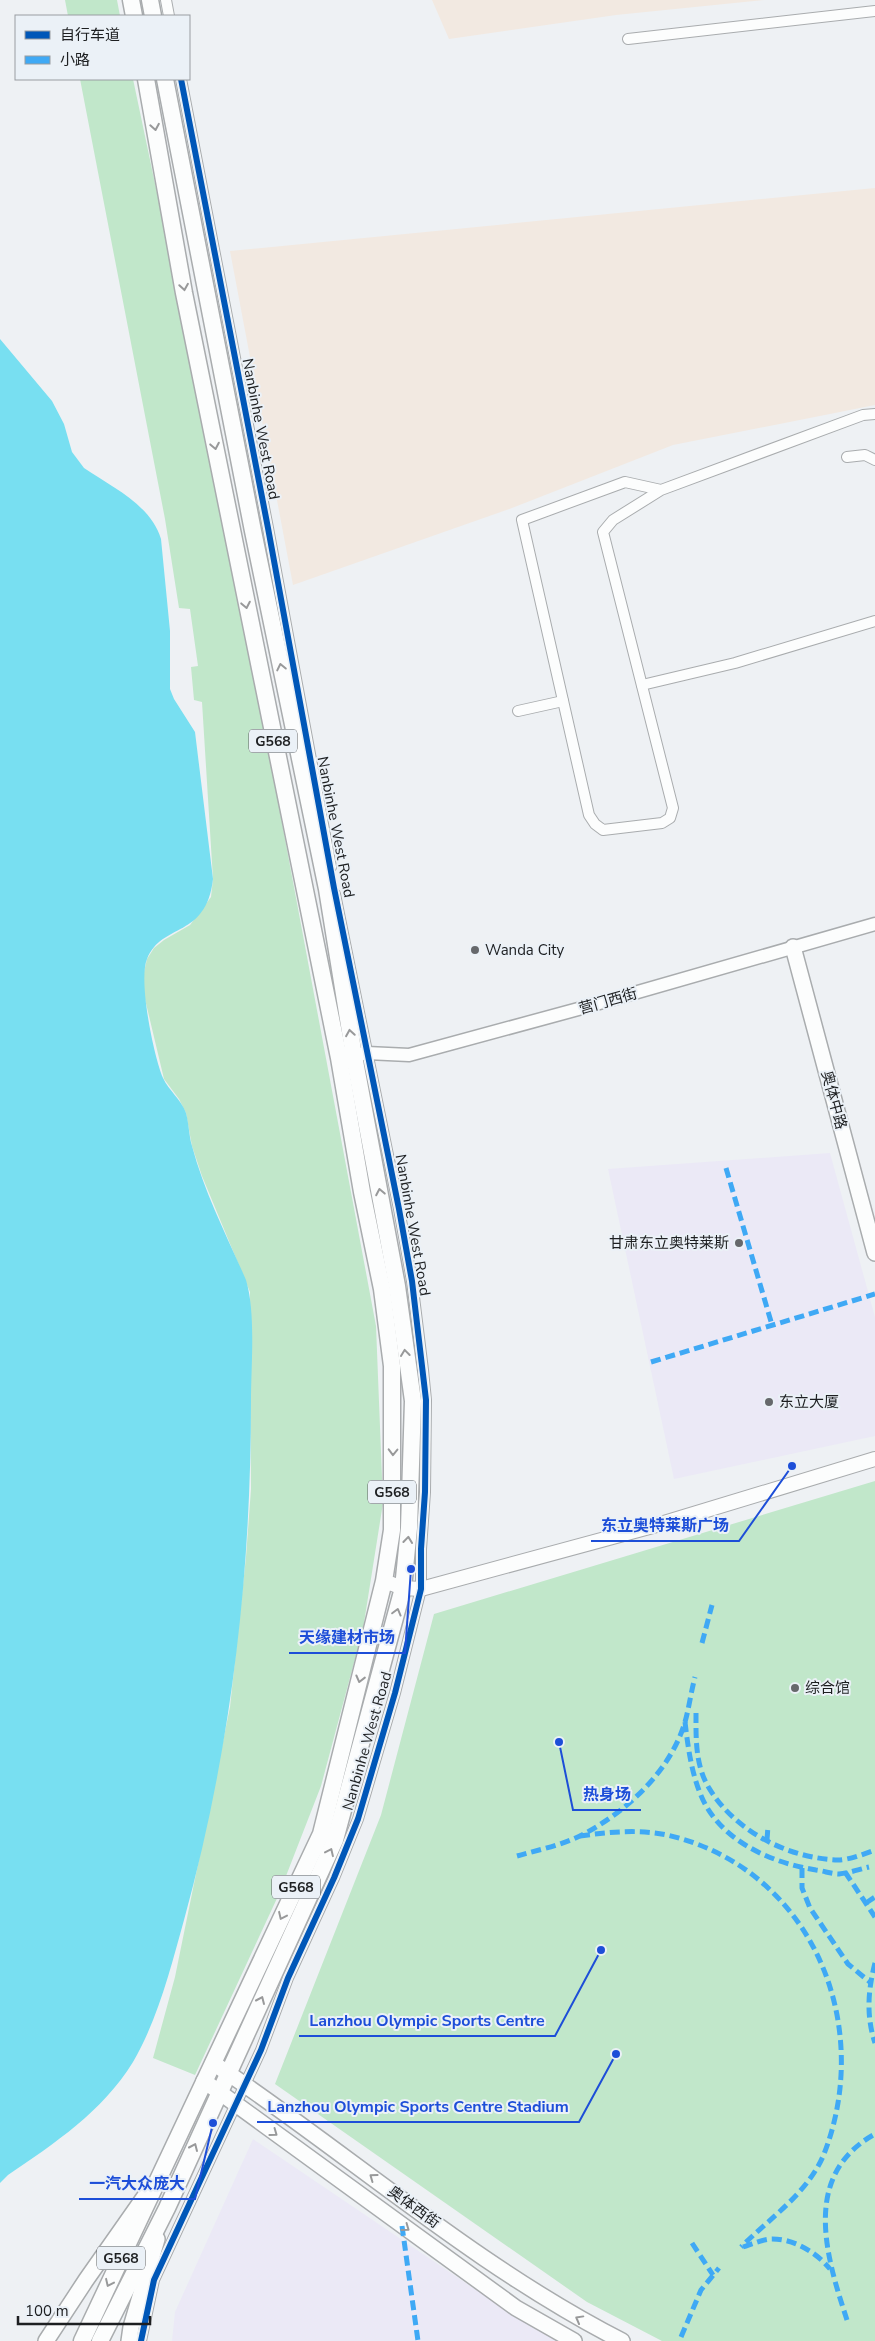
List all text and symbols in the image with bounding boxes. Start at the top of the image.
legend [15,15,190,80]
text: 自行车道 [60,25,120,45]
text: 小路 [60,50,90,70]
one-way arrow [149,122,159,131]
one-way arrow [178,282,188,291]
street label: Nanbinhe West Road [237,357,285,501]
one-way arrow [209,442,220,450]
one-way arrow [241,601,251,610]
one-way arrow [277,662,287,671]
road number: G568 [249,729,297,752]
street label: Nanbinhe West Road [312,755,360,899]
place label: Wanda City [485,940,565,960]
marker: Wanda City [469,944,481,956]
street label: 营门西街 [576,983,640,1019]
one-way arrow [346,1028,356,1037]
street label: 奥体中路 [817,1068,851,1132]
street label: Nanbinhe West Road [391,1153,435,1297]
one-way arrow [375,1188,385,1197]
place label: 甘肃东立奥特莱斯 [609,1233,729,1253]
marker: 甘肃东立奥特莱斯 [733,1237,745,1249]
one-way arrow [400,1349,411,1357]
place label: 东立大厦 [779,1392,839,1412]
marker: 东立大厦 [763,1396,775,1408]
one-way arrow [388,1448,398,1456]
road number: G568 [368,1480,416,1504]
callout: 东立奥特莱斯广场 [591,1510,739,1541]
text: 东立奥特莱斯广场 [601,1515,729,1537]
one-way arrow [402,1536,413,1544]
one-way arrow [391,1607,402,1616]
callout: 天缘建材市场 [289,1622,405,1653]
text: 天缘建材市场 [299,1627,395,1649]
street label: Nanbinhe West Road [338,1669,396,1813]
one-way arrow [355,1675,366,1684]
place label: 综合馆 [805,1678,850,1698]
marker: 综合馆 [789,1682,801,1694]
callout: 热身场 [573,1779,641,1810]
text: 热身场 [583,1784,631,1806]
one-way arrow [323,1848,334,1857]
road number: G568 [272,1875,320,1898]
one-way arrow [278,1910,288,1919]
one-way arrow [254,1996,264,2005]
callout: Lanzhou Olympic Sports Centre [299,2005,555,2036]
text: Lanzhou Olympic Sports Centre [309,2010,545,2032]
callout: Lanzhou Olympic Sports Centre Stadium [257,2091,579,2122]
text: Lanzhou Olympic Sports Centre Stadium [267,2096,569,2118]
one-way arrow [268,2127,278,2136]
one-way arrow [187,2143,198,2152]
callout: 一汽大众庞大 [79,2168,195,2199]
text: 一汽大众庞大 [89,2173,185,2195]
one-way arrow [370,2175,379,2183]
street label: 奥体西街 [384,2181,444,2233]
one-way arrow [400,2223,409,2231]
road number: G568 [97,2246,145,2270]
one-way arrow [105,2278,115,2287]
scale bar [18,2294,150,2326]
text: 100 m [25,2301,69,2321]
one-way arrow [575,2315,584,2325]

